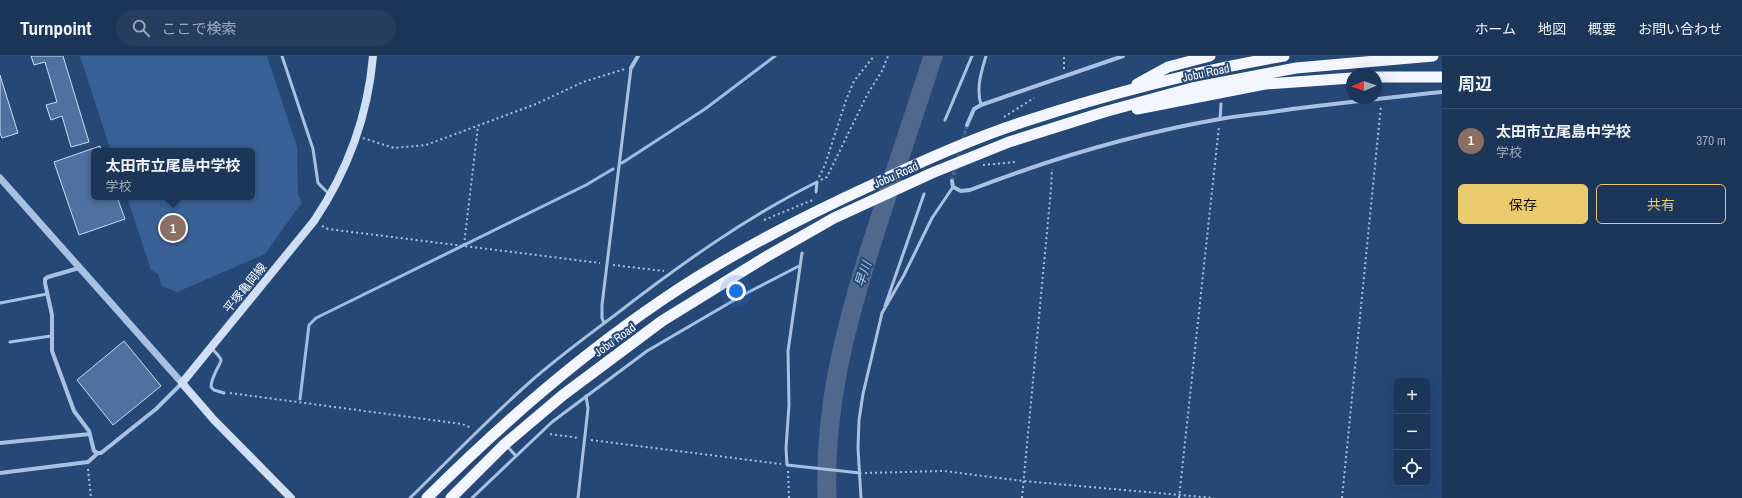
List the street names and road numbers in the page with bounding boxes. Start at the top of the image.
street label: Jobu Road [1181,60,1231,86]
street label: Jobu Road [871,158,921,192]
street label: 平塚亀岡線 [220,260,270,316]
street label: Jobu Road [591,320,639,360]

